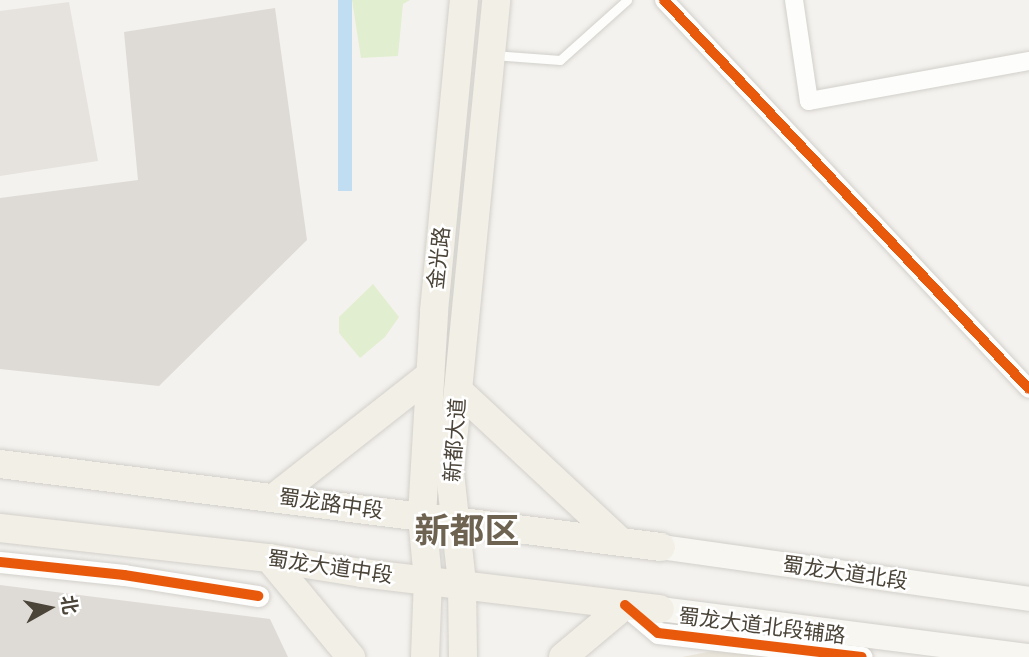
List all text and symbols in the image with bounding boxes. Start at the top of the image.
street label: 金光路 [423,225,455,291]
street label: 新都大道 [440,397,470,483]
street label: 蜀龙路中段 [277,484,385,524]
district label: 新都区 [415,509,519,551]
street label: 蜀龙大道中段 [266,546,394,588]
street label: 蜀龙大道北段 [781,552,909,594]
north arrow [14,573,84,643]
text: 北 [56,593,83,616]
street label: 蜀龙大道北段辅路 [677,603,847,649]

